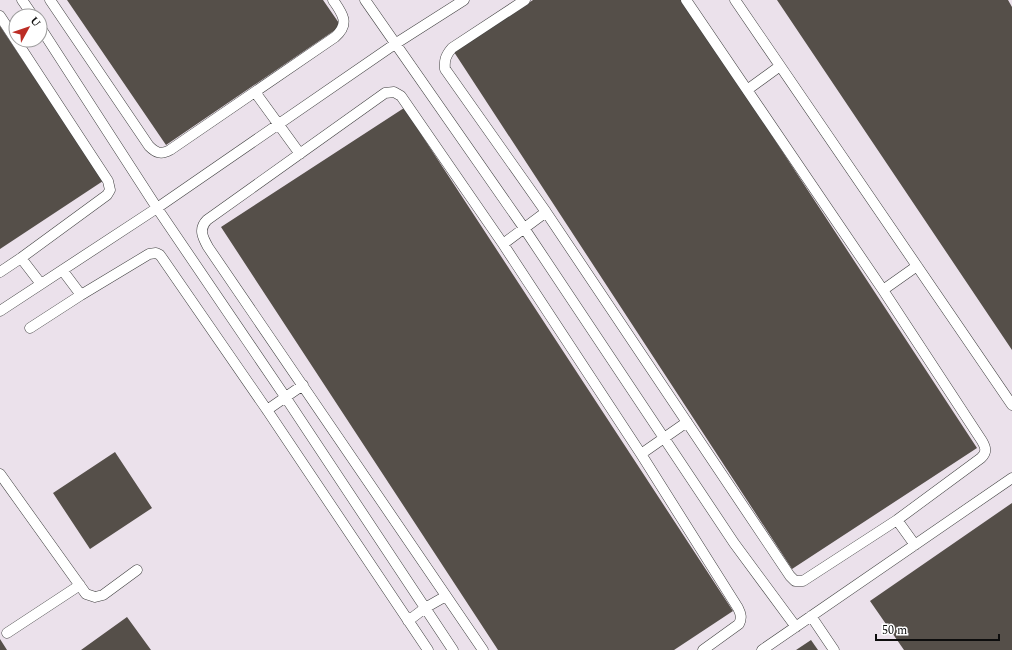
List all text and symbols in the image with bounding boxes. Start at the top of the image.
north arrow [8,8,48,48]
text: U [26,13,45,31]
scale bar [876,616,999,642]
text: 50 m [882,621,907,640]

